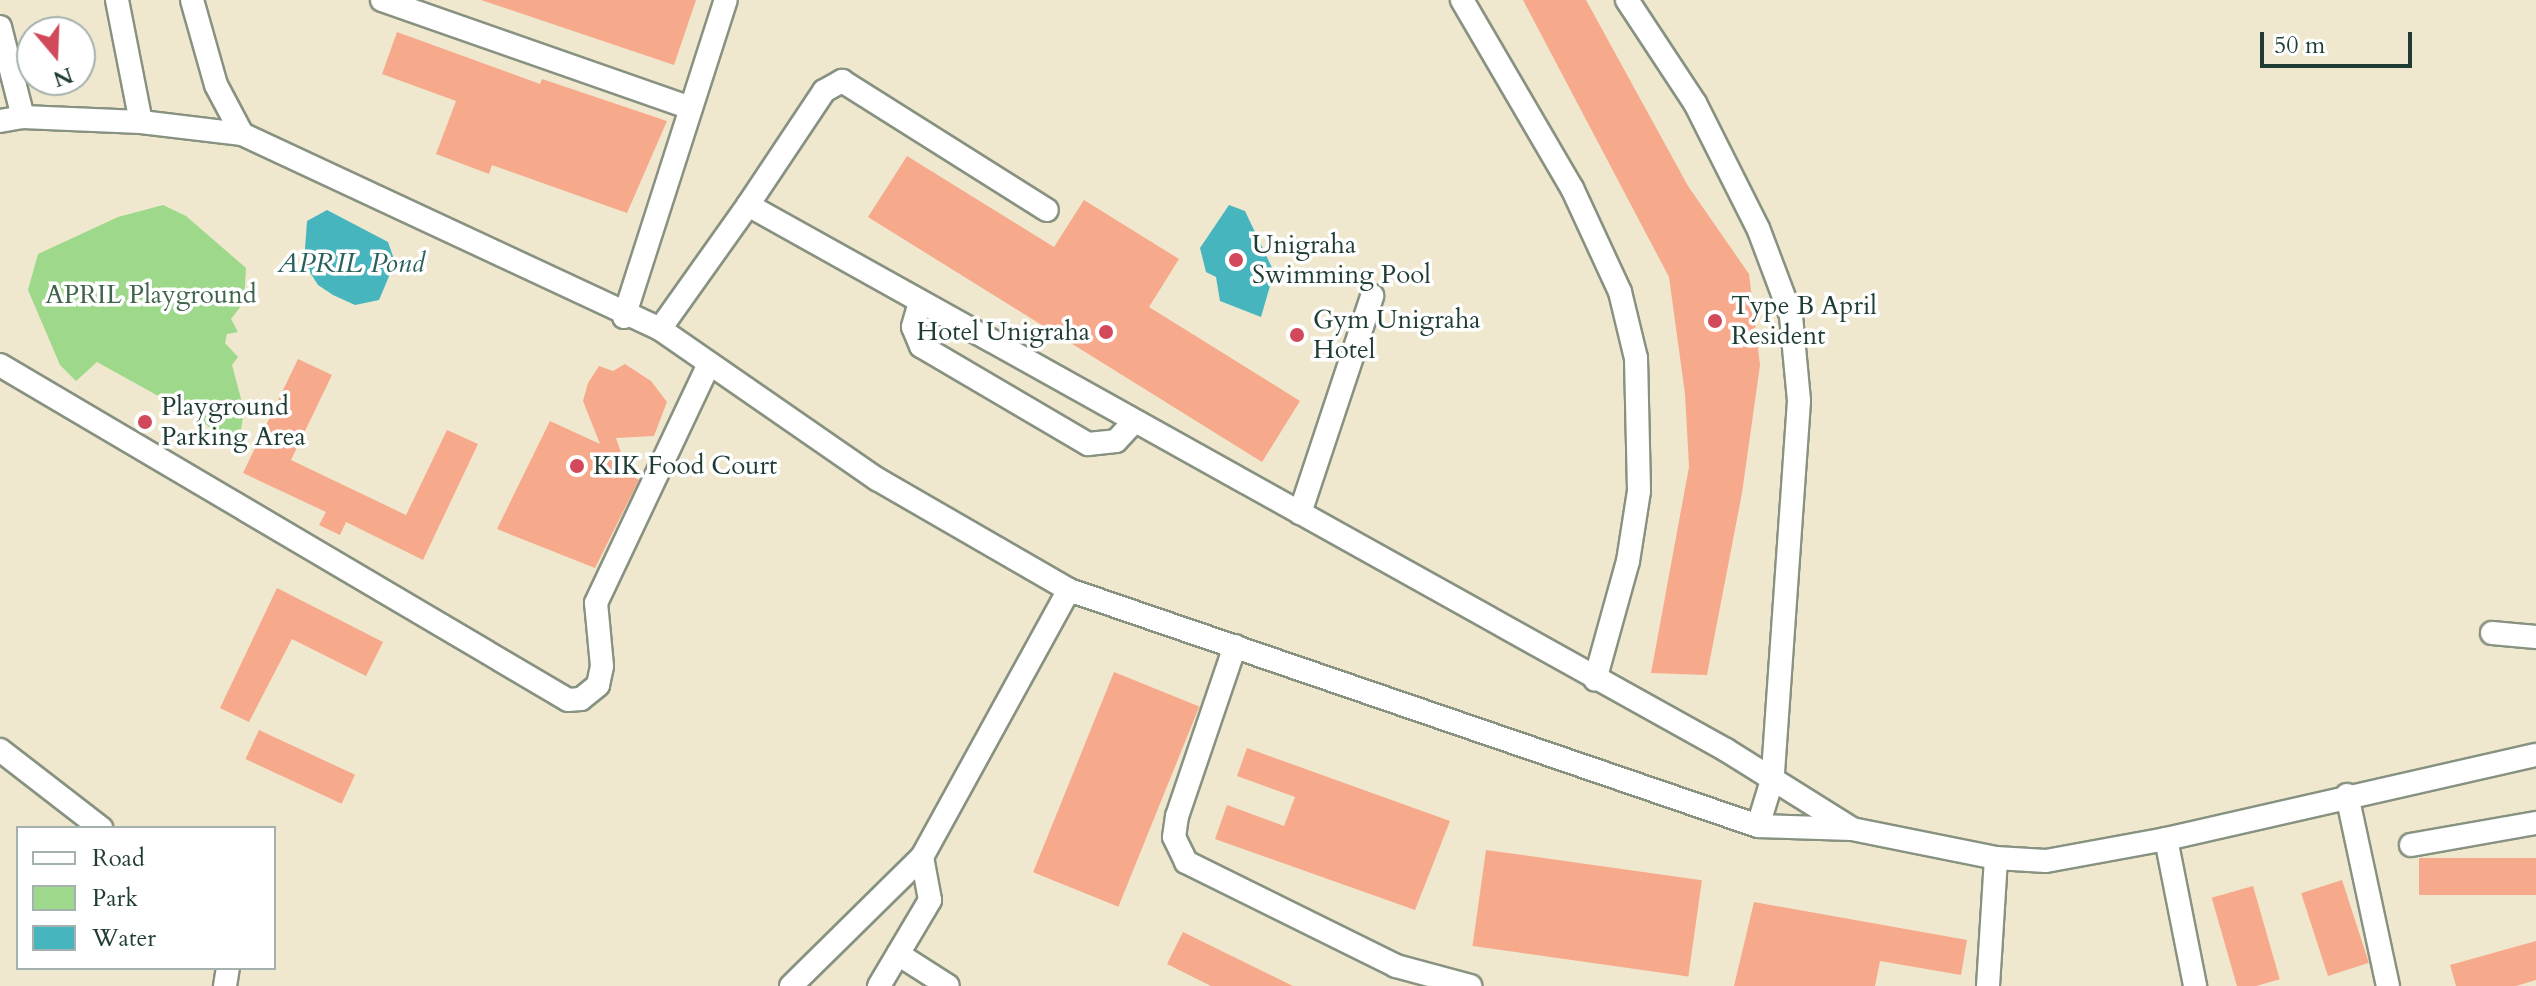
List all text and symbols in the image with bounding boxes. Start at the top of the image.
north arrow [16,16,96,96]
scale bar [2264,16,2416,66]
text: 50 m [2274,29,2325,62]
text: N [49,60,77,94]
place label: Unigraha Swimming Pool [1252,229,1431,290]
water label: APRIL Pond [277,246,425,280]
marker: Unigraha Swimming Pool [1227,251,1245,269]
park label: APRIL Playground [45,279,257,311]
place label: Type B April Resident [1731,290,1877,352]
place label: Gym Unigraha Hotel [1313,304,1480,366]
marker: Type B April Resident [1706,312,1724,330]
place label: Hotel Unigraha [916,316,1090,348]
marker: Hotel Unigraha [1097,323,1115,341]
marker: Gym Unigraha Hotel [1288,326,1306,344]
place label: Playground Parking Area [161,391,306,452]
marker: Playground Parking Area [136,413,154,431]
place label: KIK Food Court [593,450,777,482]
marker: KIK Food Court [568,457,586,475]
legend [16,826,276,970]
text: Road [92,842,145,875]
text: Park [92,882,138,915]
text: Water [92,922,156,955]

